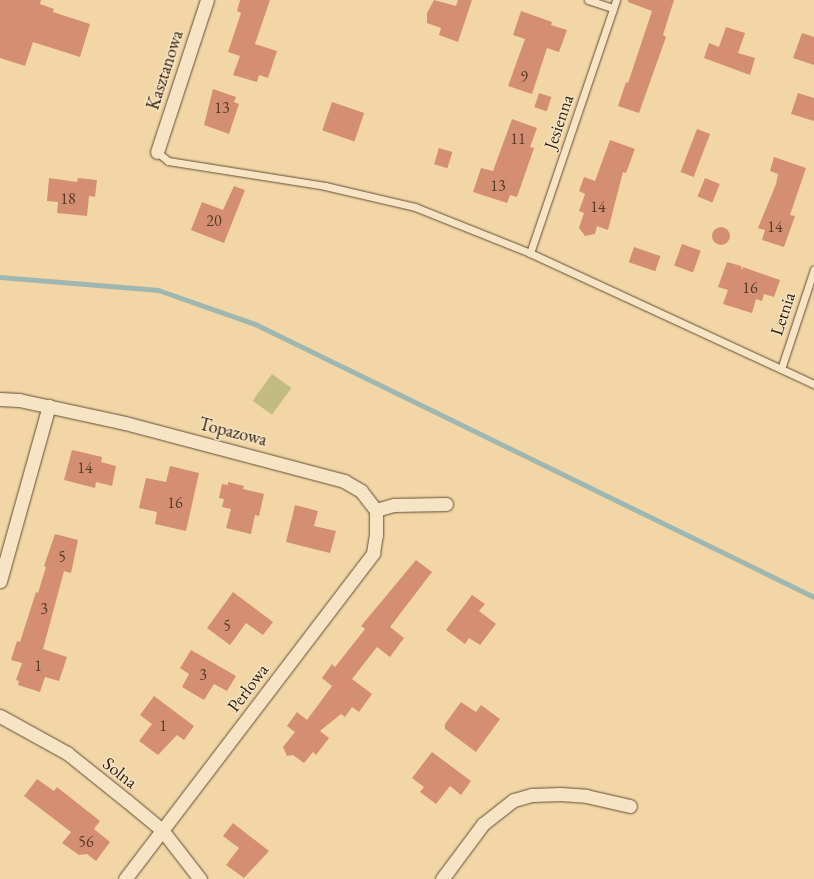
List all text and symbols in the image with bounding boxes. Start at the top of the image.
street label: Kasztanowa [142,28,188,112]
house number: 9 [520,67,528,87]
street label: Jesienna [540,92,578,152]
house number: 13 [214,98,230,118]
house number: 11 [510,129,526,149]
house number: 13 [490,176,506,196]
house number: 18 [60,189,76,209]
house number: 14 [590,197,606,217]
house number: 20 [206,211,222,231]
house number: 14 [767,217,783,237]
house number: 16 [742,278,758,298]
street label: Letnia [766,290,800,338]
street label: Topazowa [197,413,269,451]
house number: 14 [77,458,93,478]
house number: 16 [167,493,183,513]
house number: 5 [58,547,66,567]
house number: 3 [40,599,48,619]
house number: 5 [223,616,231,636]
house number: 1 [34,656,42,676]
street label: Perłowa [223,660,273,716]
house number: 3 [199,665,207,685]
house number: 1 [159,716,167,736]
street label: Solna [98,753,142,793]
house number: 56 [78,832,94,852]

